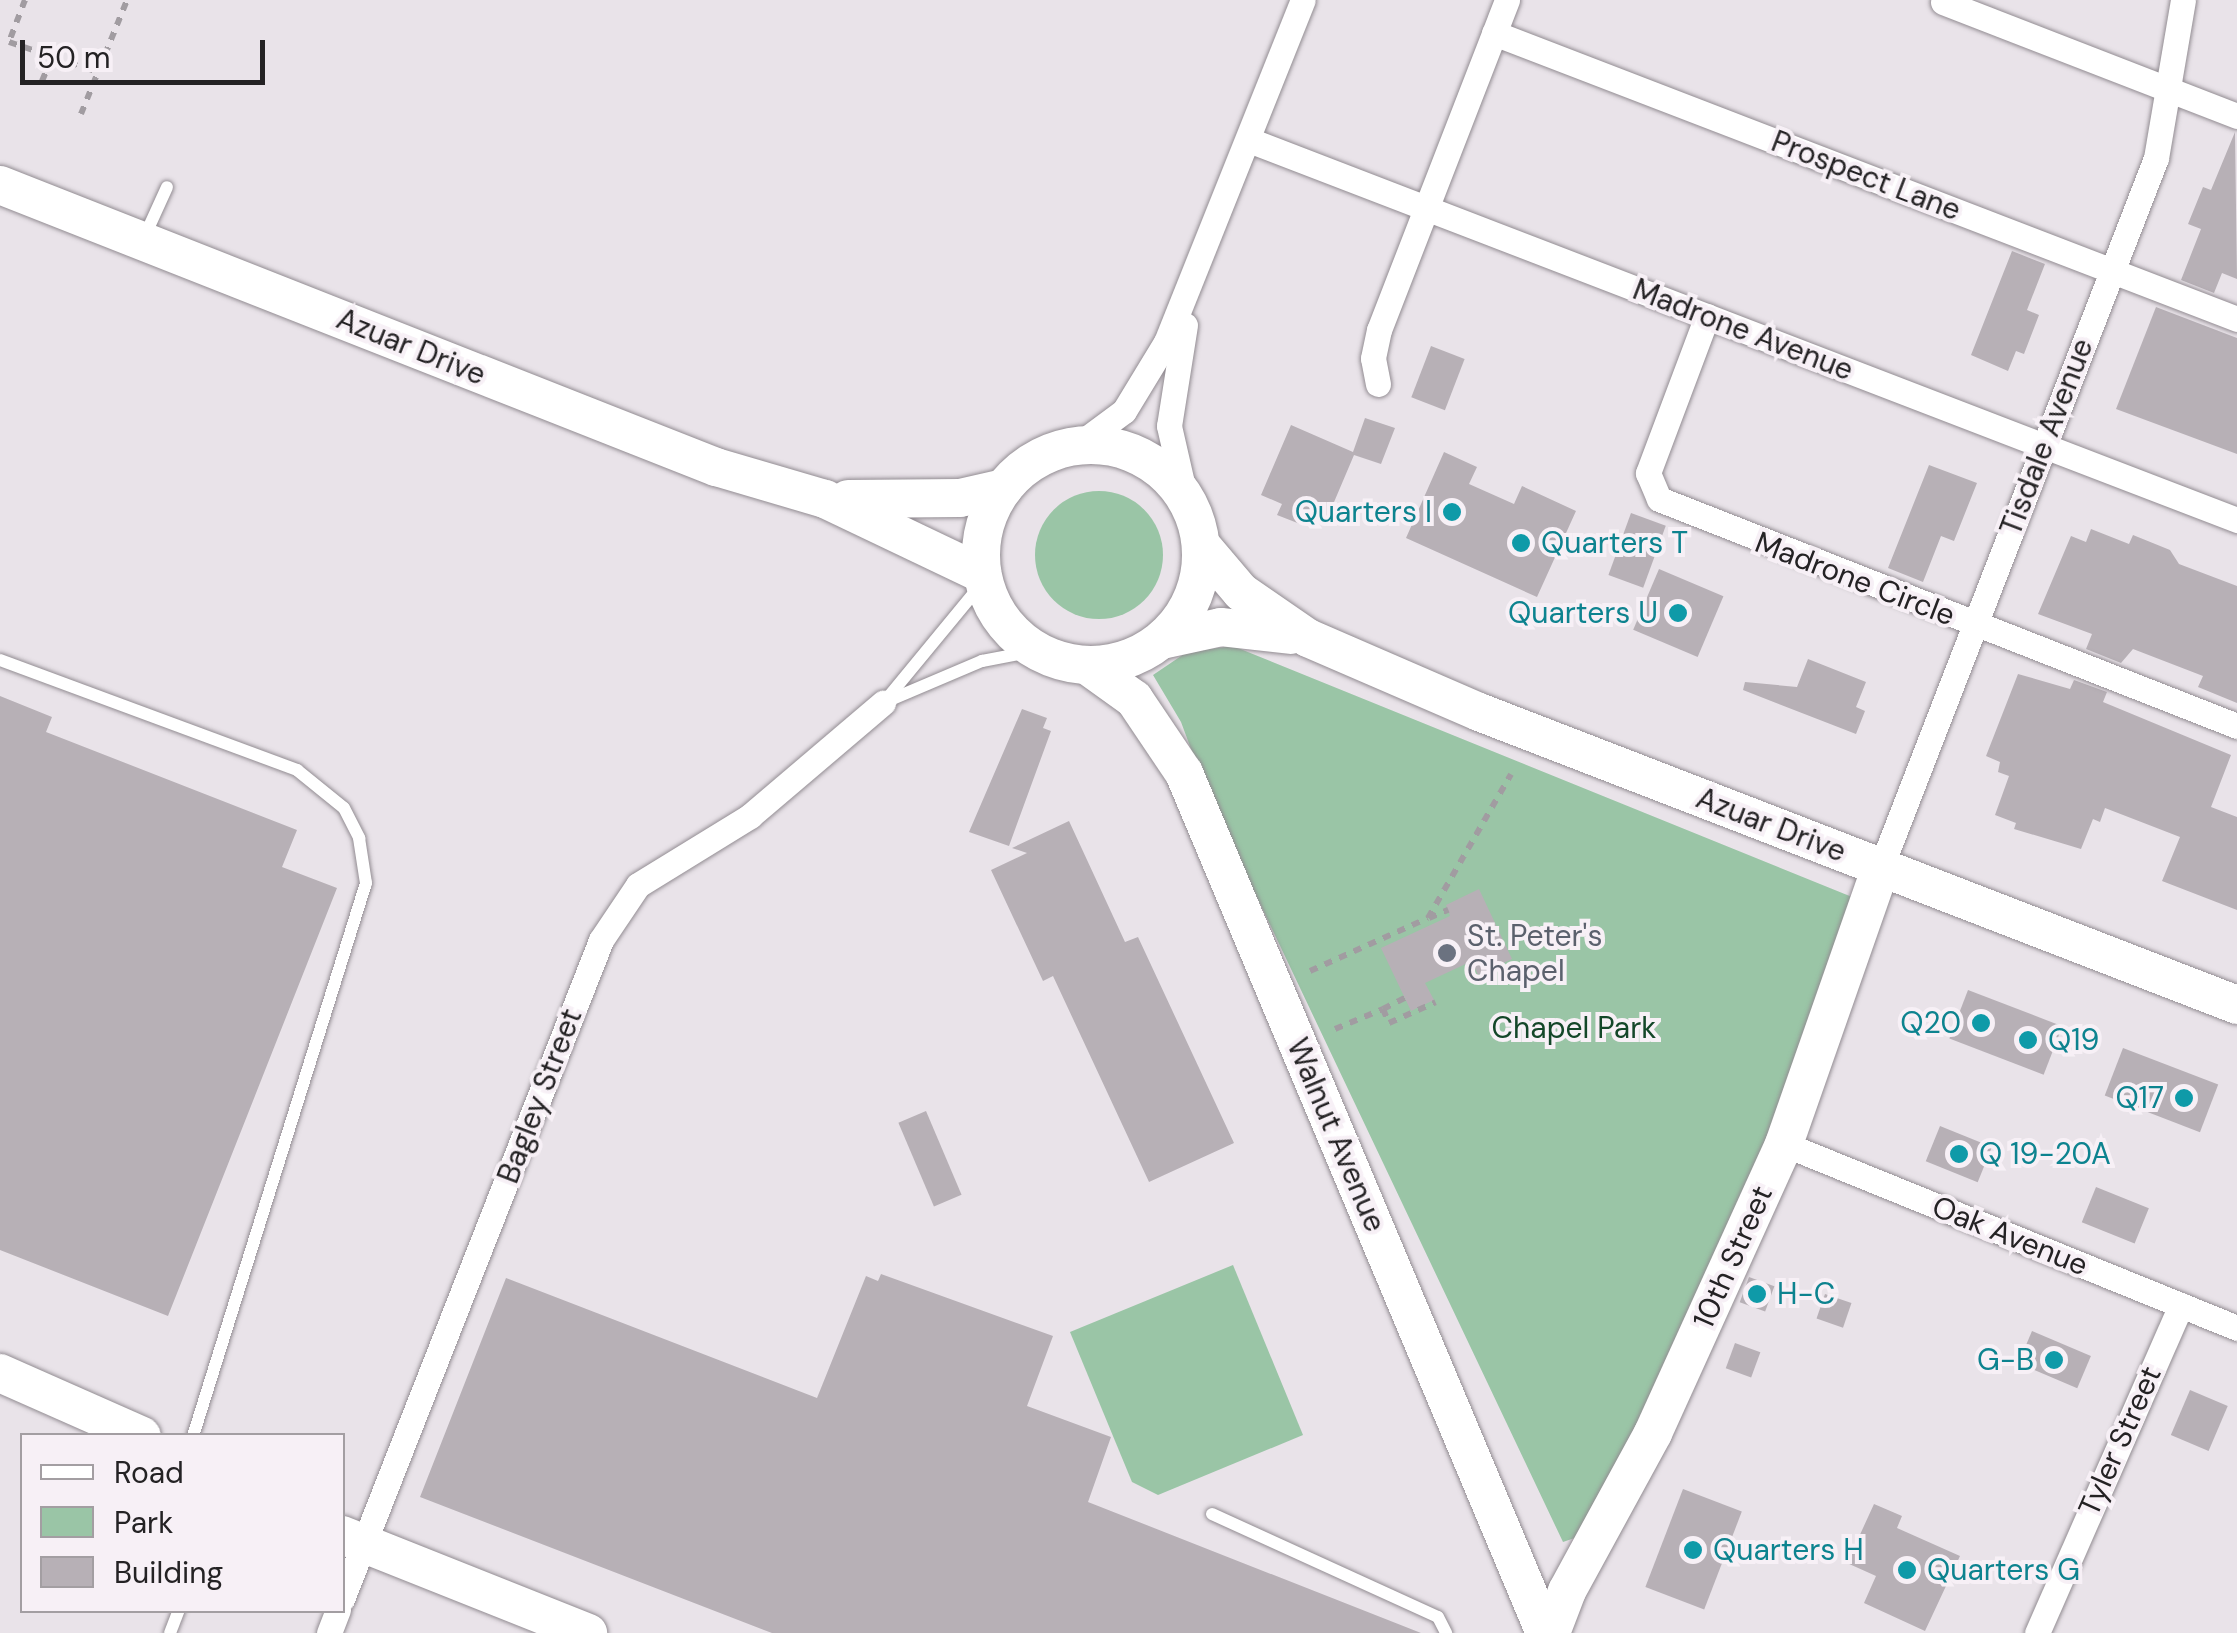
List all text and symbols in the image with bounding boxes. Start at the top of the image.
scale bar [25,20,270,82]
text: 50 m [37,38,111,77]
street label: Prospect Lane [1766,123,1966,229]
street label: Madrone Avenue [1628,271,1858,389]
street label: Azuar Drive [331,301,491,393]
street label: Tisdale Avenue [1993,334,2101,540]
place label: Quarters I [1295,494,1432,530]
marker: Quarters I [1441,501,1463,523]
street label: Madrone Circle [1750,524,1960,634]
place label: Quarters T [1541,525,1688,561]
marker: Quarters T [1510,532,1532,554]
place label: Quarters U [1508,595,1658,631]
marker: Quarters U [1667,602,1689,624]
street label: Azuar Drive [1691,780,1851,870]
place label: St. Peter's Chapel [1467,918,1602,988]
marker: St. Peter's Chapel [1436,942,1458,964]
street label: Bagley Street [490,1004,590,1188]
place label: Q20 [1900,1005,1961,1041]
park label: Chapel Park [1492,1010,1656,1046]
marker: Q20 [1970,1012,1992,1034]
place label: Q19 [2048,1022,2099,1058]
marker: Q19 [2017,1029,2039,1051]
street label: Walnut Avenue [1279,1033,1393,1237]
place label: Q17 [2115,1080,2164,1116]
marker: Q17 [2173,1087,2195,1109]
place label: Q 19-20A [1979,1136,2111,1172]
marker: Q 19-20A [1948,1143,1970,1165]
street label: 10th Street [1686,1180,1780,1334]
street label: Oak Avenue [1927,1188,2093,1284]
place label: H-C [1777,1276,1835,1312]
marker: H-C [1746,1283,1768,1305]
place label: G-B [1977,1342,2034,1378]
marker: G-B [2043,1349,2065,1371]
street label: Tyler Street [2071,1361,2169,1521]
legend [20,1433,345,1613]
text: Road [114,1453,184,1492]
text: Park [114,1503,173,1542]
place label: Quarters H [1713,1532,1864,1568]
marker: Quarters H [1682,1539,1704,1561]
place label: Quarters G [1927,1552,2080,1588]
text: Building [114,1553,223,1592]
marker: Quarters G [1896,1559,1918,1581]

